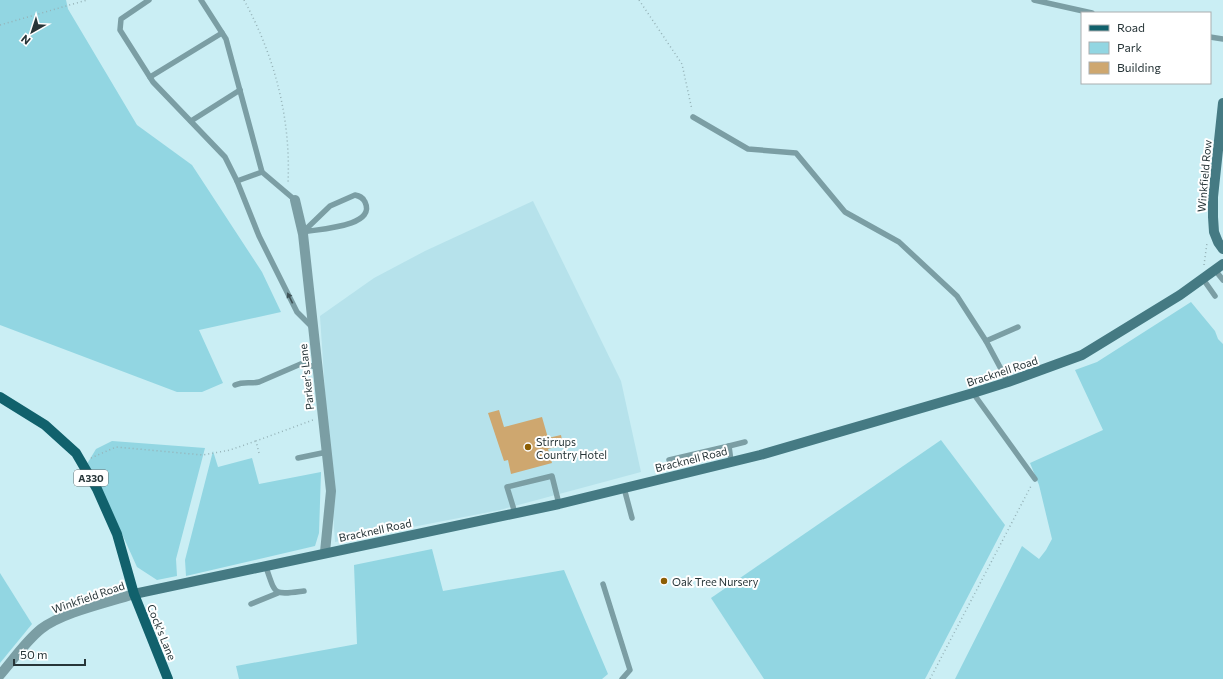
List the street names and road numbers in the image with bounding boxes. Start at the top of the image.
street label: Winkfield Row [1194,139,1214,213]
street label: Parker's Lane [296,343,316,411]
street label: Bracknell Road [965,353,1039,389]
street label: Bracknell Road [654,444,728,474]
road number: A330 [74,470,108,486]
street label: Bracknell Road [337,516,413,544]
street label: Winkfield Road [50,578,126,616]
street label: Cock's Lane [145,602,179,662]

